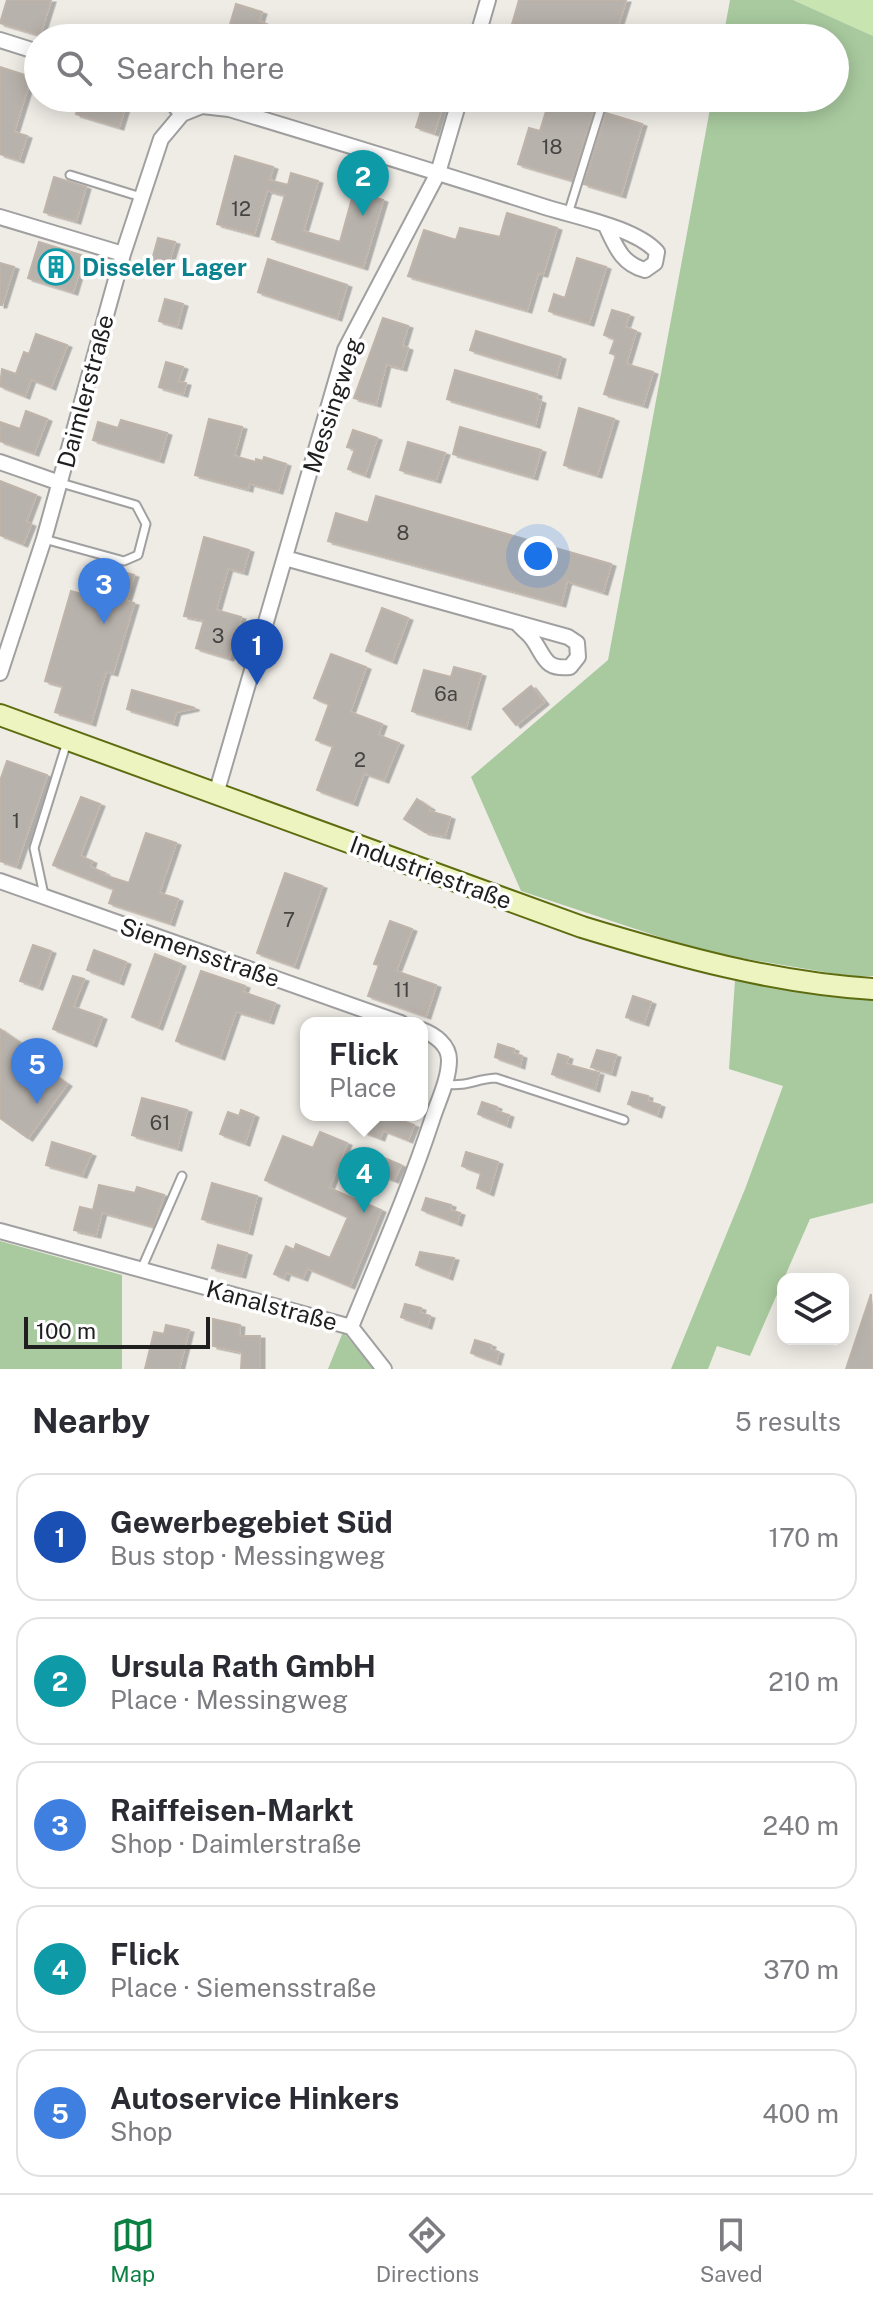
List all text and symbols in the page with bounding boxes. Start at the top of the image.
search box [24,24,849,112]
icon: search [52,46,96,90]
text: Search here [116,50,284,86]
house number: 18 [541,135,563,159]
pin: 2 [337,150,389,216]
house number: 12 [231,197,251,221]
building icon: Disseler Lager [37,248,75,286]
place label: Disseler Lager [82,253,247,281]
street label: Daimlerstraße [51,311,119,471]
street label: Messingweg [297,334,367,476]
house number: 8 [397,521,409,545]
your location [518,536,558,576]
pin: 3 [78,558,130,624]
pin: 1 [231,619,283,685]
house number: 3 [212,624,224,648]
house number: 6a [434,682,458,706]
house number: 2 [354,748,366,772]
house number: 1 [12,809,20,833]
street label: Industriestraße [346,830,516,914]
house number: 7 [283,908,295,932]
street label: Siemensstraße [116,912,284,992]
house number: 11 [394,978,410,1002]
popup [300,1017,428,1121]
text: Flick [329,1036,399,1072]
pin: 5 [11,1038,63,1104]
text: Place [329,1072,397,1103]
house number: 61 [150,1111,170,1135]
pin: 4 [338,1147,390,1213]
map controls [777,1273,849,1345]
button: layers [777,1273,849,1345]
street label: Kanalstraße [203,1274,341,1336]
scale bar [24,1313,210,1349]
text: 100 m [36,1318,96,1344]
text: Nearby [32,1401,150,1441]
text: 5 results [735,1406,841,1437]
text: Gewerbegebiet Süd [110,1504,393,1540]
text: 1 [54,1522,66,1553]
text: 170 m [769,1522,839,1553]
text: Bus stop · Messingweg [110,1540,385,1571]
text: Ursula Rath GmbH [110,1648,376,1684]
text: 2 [52,1666,68,1697]
text: 210 m [768,1666,839,1697]
text: Place · Messingweg [110,1684,348,1715]
text: Raiffeisen-Markt [110,1792,354,1828]
text: 3 [51,1810,69,1841]
text: 240 m [762,1810,839,1841]
text: Shop · Daimlerstraße [110,1828,362,1859]
text: Flick [110,1936,180,1972]
text: 4 [51,1954,69,1985]
text: 370 m [763,1954,839,1985]
text: Place · Siemensstraße [110,1972,377,2003]
text: Autoservice Hinkers [110,2080,399,2116]
text: 5 [51,2098,69,2129]
text: 400 m [762,2098,839,2129]
text: Shop [110,2116,173,2147]
tab: Map [110,2213,155,2287]
tab: Directions [376,2213,479,2287]
tab: Saved [700,2213,763,2287]

